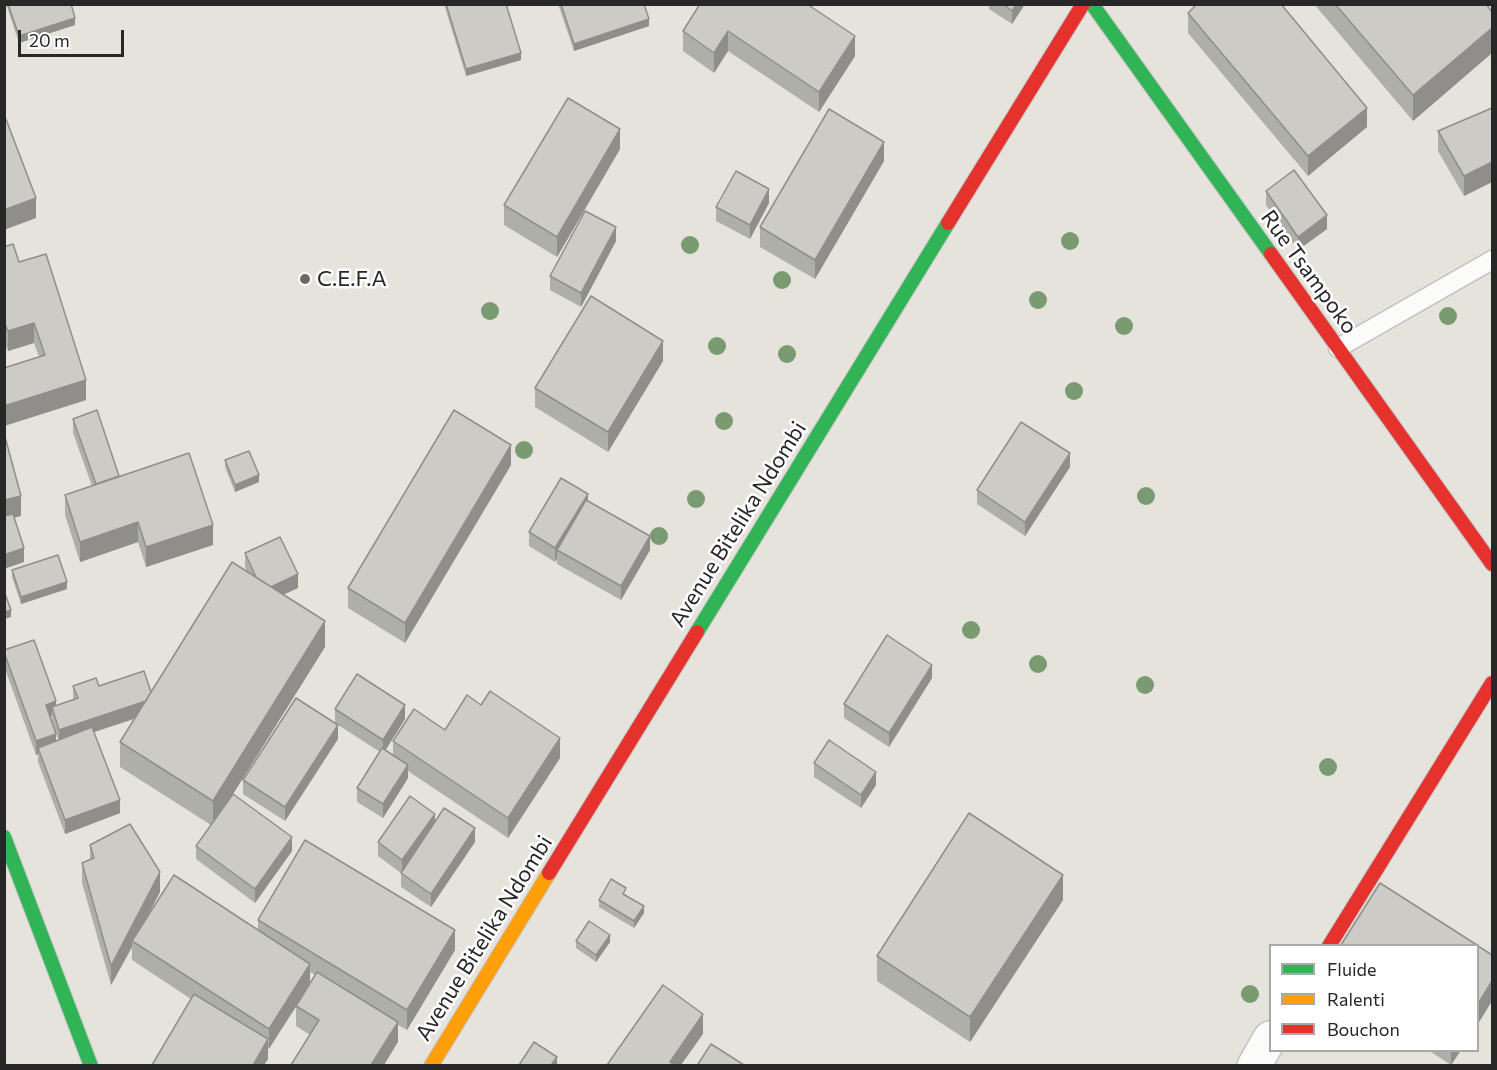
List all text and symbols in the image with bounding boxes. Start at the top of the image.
scale bar [21,18,128,56]
text: 20 m [29,29,70,51]
street label: Rue Tsampoko [1255,205,1363,339]
place label: C.E.F.A [317,266,387,292]
marker: C.E.F.A [298,272,312,286]
street label: Avenue Bitelika Ndombi [664,416,812,632]
street label: Avenue Bitelika Ndombi [410,830,558,1046]
legend [1269,944,1479,1052]
text: Fluide [1327,958,1376,980]
text: Ralenti [1327,988,1385,1010]
text: Bouchon [1327,1018,1400,1040]

